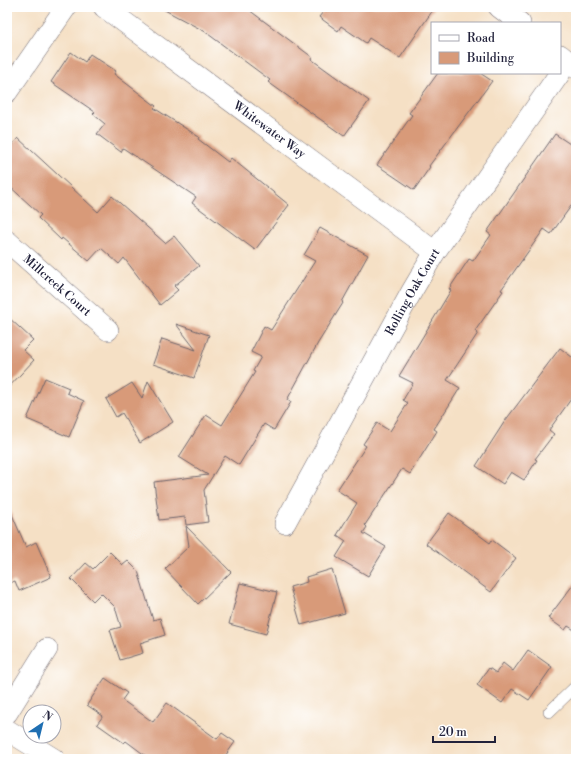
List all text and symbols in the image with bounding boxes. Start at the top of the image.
legend [431,22,561,74]
text: Road [467,31,495,46]
text: Building [466,51,515,66]
street label: Whitewater Way [229,98,309,162]
street label: Rolling Oak Court [382,245,444,338]
street label: Millcreek Court [20,252,94,320]
north arrow [22,704,62,744]
text: N [40,708,55,725]
scale bar [433,718,495,744]
text: 20 m [439,725,467,740]

